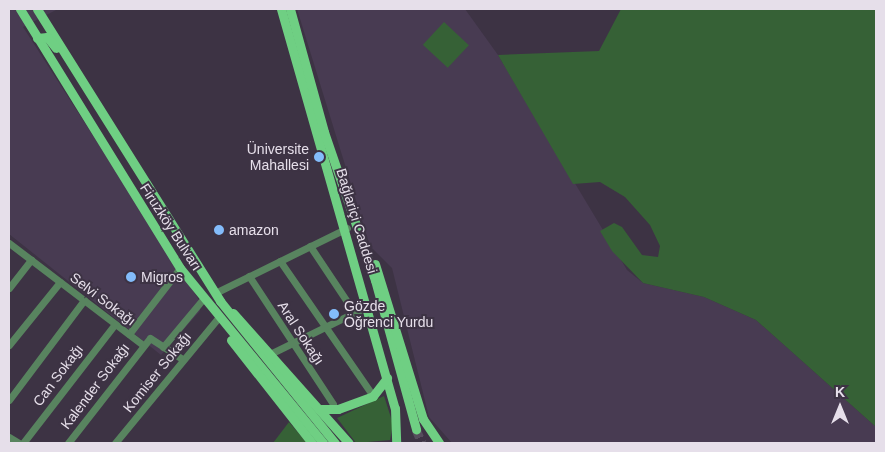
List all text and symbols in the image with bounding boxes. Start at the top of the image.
place label: Üniversite Mahallesi [247,141,309,174]
marker: Üniversite Mahallesi [313,151,325,163]
street label: Bağlariçi Caddesi [333,166,381,276]
street label: Firuzköy Bulvarı [137,180,205,274]
place label: amazon [229,222,279,238]
marker: amazon [213,224,225,236]
street label: Selvi Sokağı [67,269,139,329]
place label: Migros [141,269,183,285]
marker: Migros [125,271,137,283]
street label: Aral Sokağı [274,298,328,368]
place label: Gözde Öğrenci Yurdu [344,298,433,331]
marker: Gözde Öğrenci Yurdu [328,308,340,320]
street label: Komiser Sokağı [119,328,195,416]
street label: Kalender Sokağı [57,340,133,432]
street label: Can Sokağı [29,341,87,409]
north arrow [815,382,865,432]
text: K [835,384,845,400]

